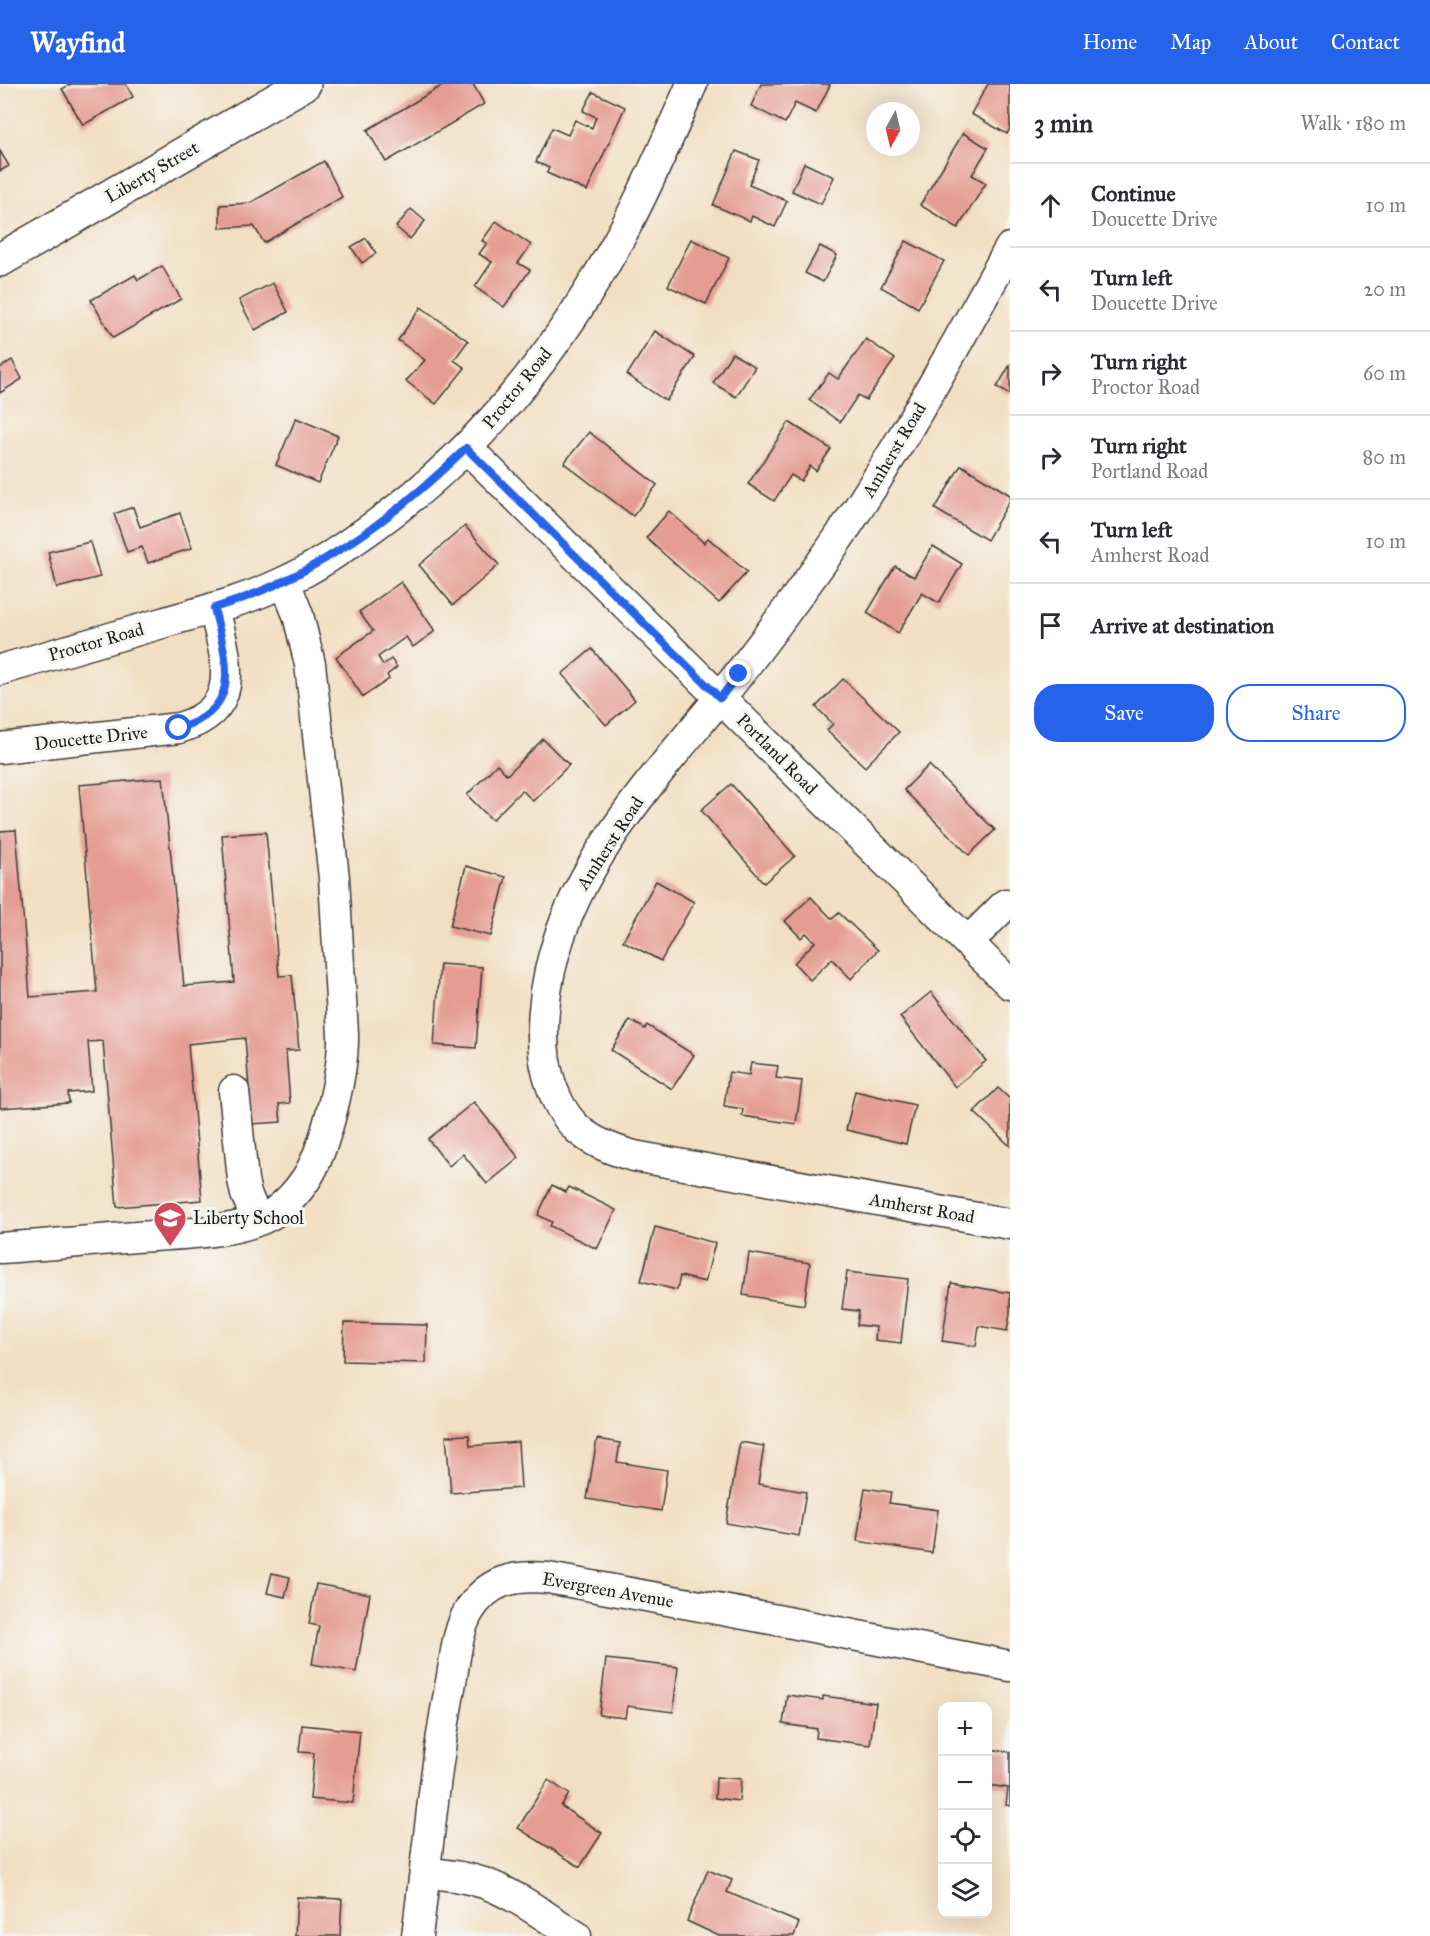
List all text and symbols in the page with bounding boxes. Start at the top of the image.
text: Wayfind [30,25,125,60]
text: Home [1082,29,1137,55]
text: Map [1170,29,1211,55]
text: About [1244,29,1298,55]
text: Contact [1331,29,1400,55]
north arrow [866,102,920,156]
text: 3 min [1034,107,1093,139]
text: Walk · 180 m [1301,111,1406,135]
street label: Liberty Street [101,136,203,208]
text: Continue [1091,180,1176,207]
icon: ahead [1034,189,1067,222]
text: 10 m [1365,193,1406,217]
text: Doucette Drive [1091,207,1217,231]
text: Turn left [1091,264,1173,291]
icon: left [1034,273,1067,306]
text: 20 m [1363,277,1406,301]
text: Doucette Drive [1091,291,1217,315]
street label: Proctor Road [478,343,556,433]
text: Turn right [1091,348,1187,375]
icon: right [1034,357,1067,390]
text: 60 m [1363,361,1406,385]
text: Proctor Road [1091,375,1200,399]
street label: Amherst Road [857,399,931,502]
text: Turn right [1091,432,1187,459]
icon: right [1034,441,1067,474]
text: 80 m [1363,445,1406,469]
text: Portland Road [1091,459,1208,483]
text: Turn left [1091,516,1173,543]
icon: left [1034,525,1067,558]
text: 10 m [1365,529,1406,553]
text: Amherst Road [1091,543,1209,567]
icon: arrive [1034,609,1067,642]
text: Arrive at destination [1091,612,1274,639]
street label: Proctor Road [46,618,146,666]
route end [725,660,751,686]
button: Save [1034,684,1214,742]
button: Share [1226,684,1406,742]
street label: Portland Road [732,709,822,799]
route start [165,714,191,740]
street label: Doucette Drive [33,721,149,755]
street label: Amherst Road [571,792,648,895]
street label: Amherst Road [867,1188,976,1228]
school or university icon: Liberty School [152,1200,188,1247]
place label: Liberty School [193,1207,304,1229]
street label: Evergreen Avenue [540,1568,675,1613]
map controls [938,1702,992,1918]
button: + [938,1702,992,1756]
button: − [938,1756,992,1810]
button: locate [938,1810,992,1864]
button: layers [938,1864,992,1918]

